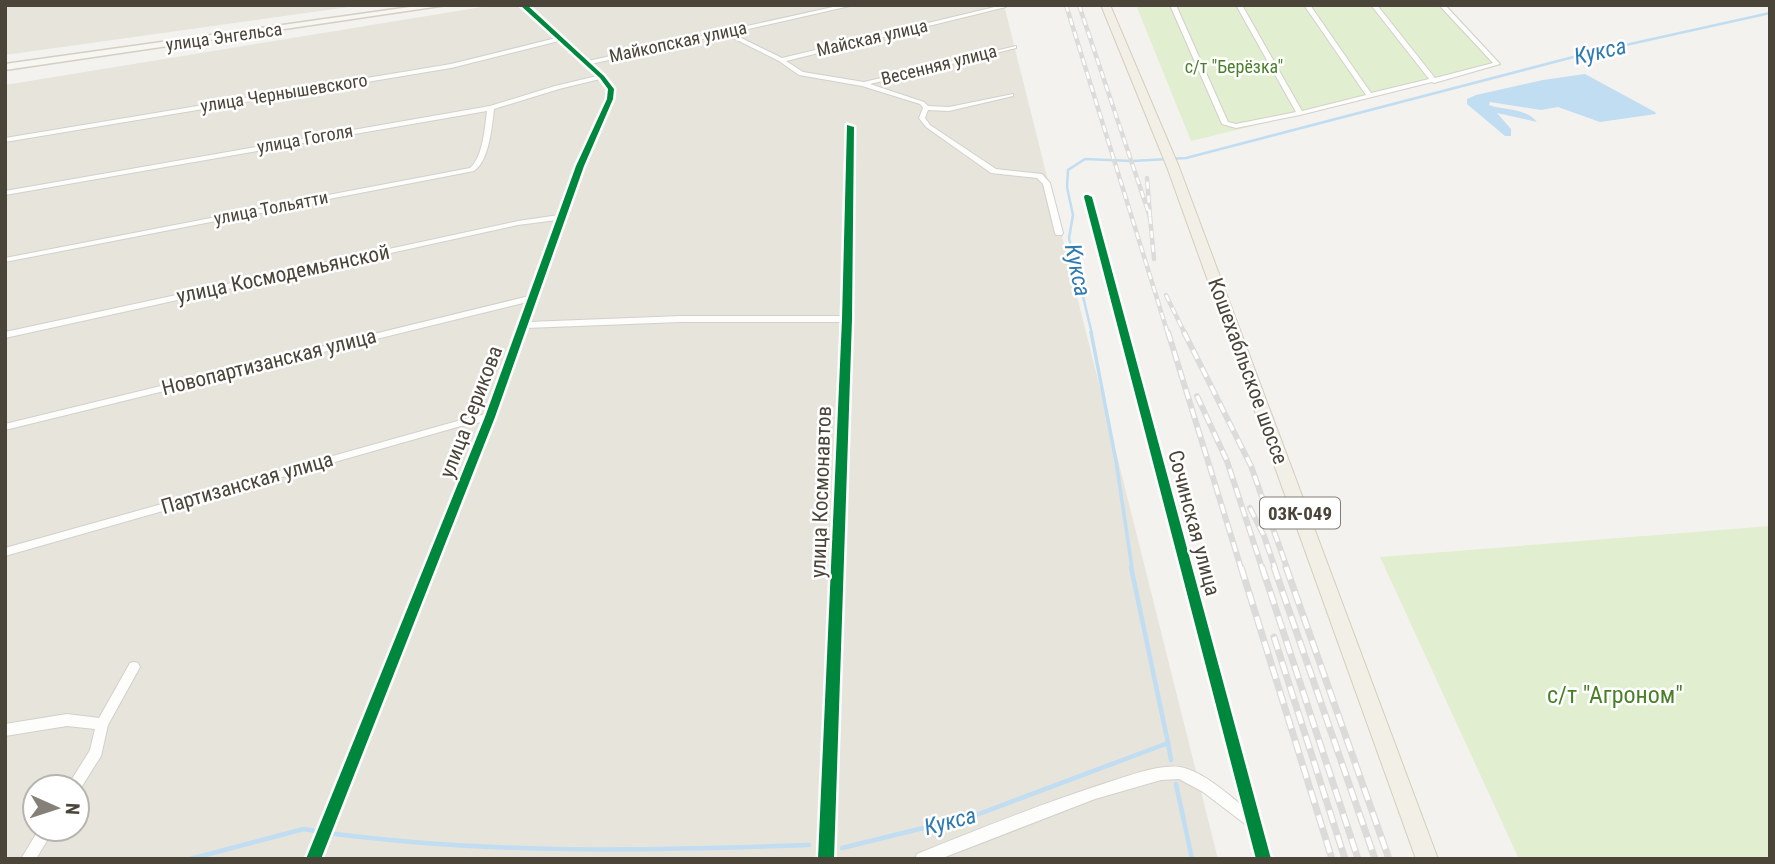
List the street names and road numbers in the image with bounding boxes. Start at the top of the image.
street label: Майская улица [814,15,929,60]
street label: Майкопская улица [607,17,749,66]
street label: улица Энгельса [164,18,283,55]
street label: Весенняя улица [879,40,999,89]
street label: улица Чернышевского [199,69,369,116]
street label: улица Гоголя [255,120,355,157]
street label: улица Тольятти [212,186,330,229]
street label: улица Космодемьянской [174,240,392,308]
street label: Кошехабльское шоссе [1203,275,1293,467]
street label: Новопартизанская улица [159,324,379,400]
street label: улица Серикова [435,343,507,481]
street label: улица Космонавтов [806,405,836,579]
street label: Партизанская улица [158,447,336,519]
street label: Сочинская улица [1163,448,1225,598]
road number: 03К-049 [1260,498,1340,528]

